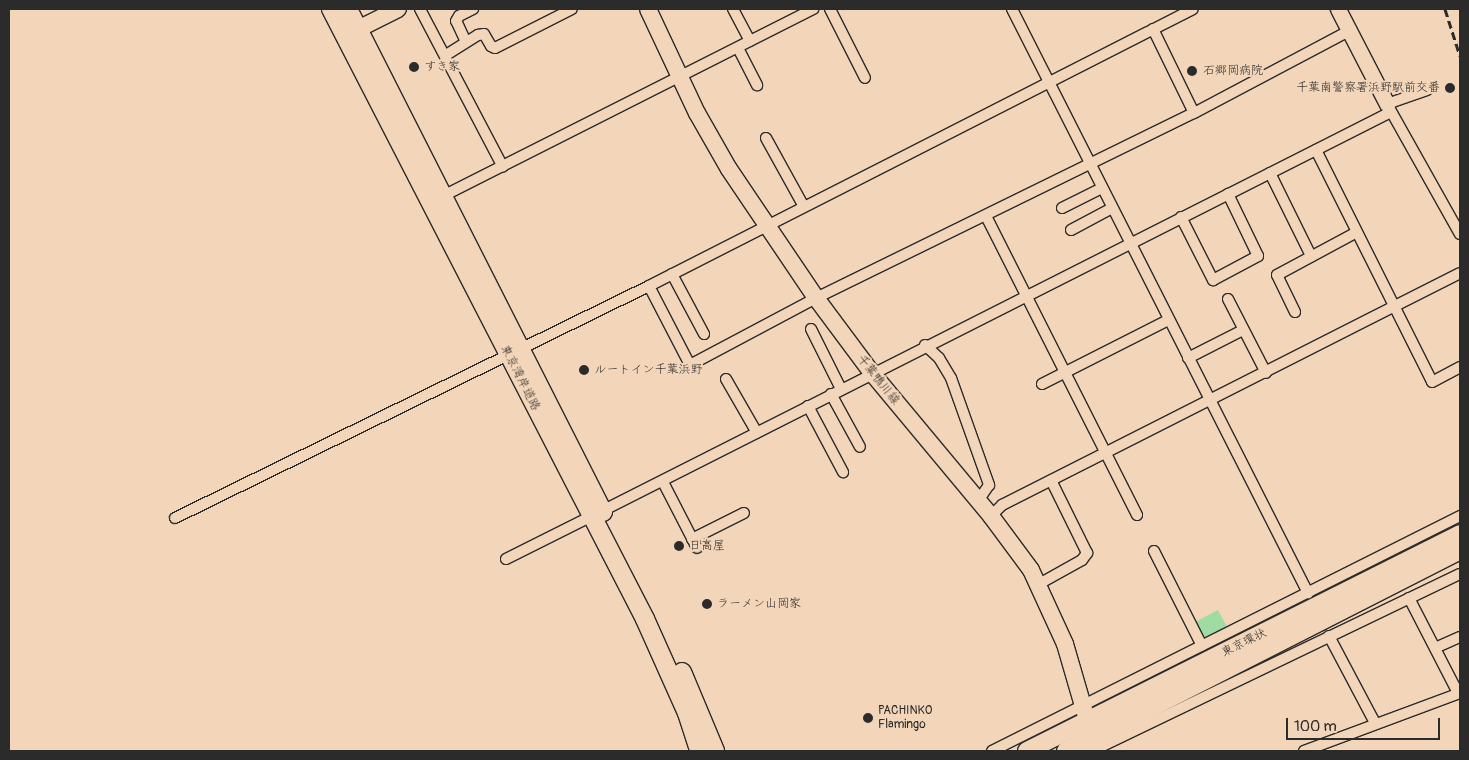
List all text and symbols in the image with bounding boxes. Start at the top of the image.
place label: すき家 [424,60,460,74]
marker: すき家 [408,61,420,73]
marker: 石郷岡病院 [1185,64,1199,78]
place label: 石郷岡病院 [1203,64,1263,78]
place label: 千葉南警察署浜野駅前交番 [1296,81,1440,95]
marker: 千葉南警察署浜野駅前交番 [1444,82,1456,94]
street label: 東京湾岸道路 [497,343,543,413]
street label: 千葉鴨川線 [854,352,902,408]
place label: ルートイン千葉浜野 [594,363,702,377]
marker: ルートイン千葉浜野 [578,364,590,376]
place label: 日高屋 [689,539,725,553]
marker: 日高屋 [673,540,685,552]
place label: ラーメン山岡家 [717,597,801,611]
marker: ラーメン山岡家 [701,598,713,610]
street label: 東京環状 [1219,626,1269,660]
place label: PACHINKO Flamingo [878,704,932,732]
scale bar [1289,708,1443,740]
marker: PACHINKO Flamingo [862,712,874,724]
text: 100 m [1294,717,1337,736]

